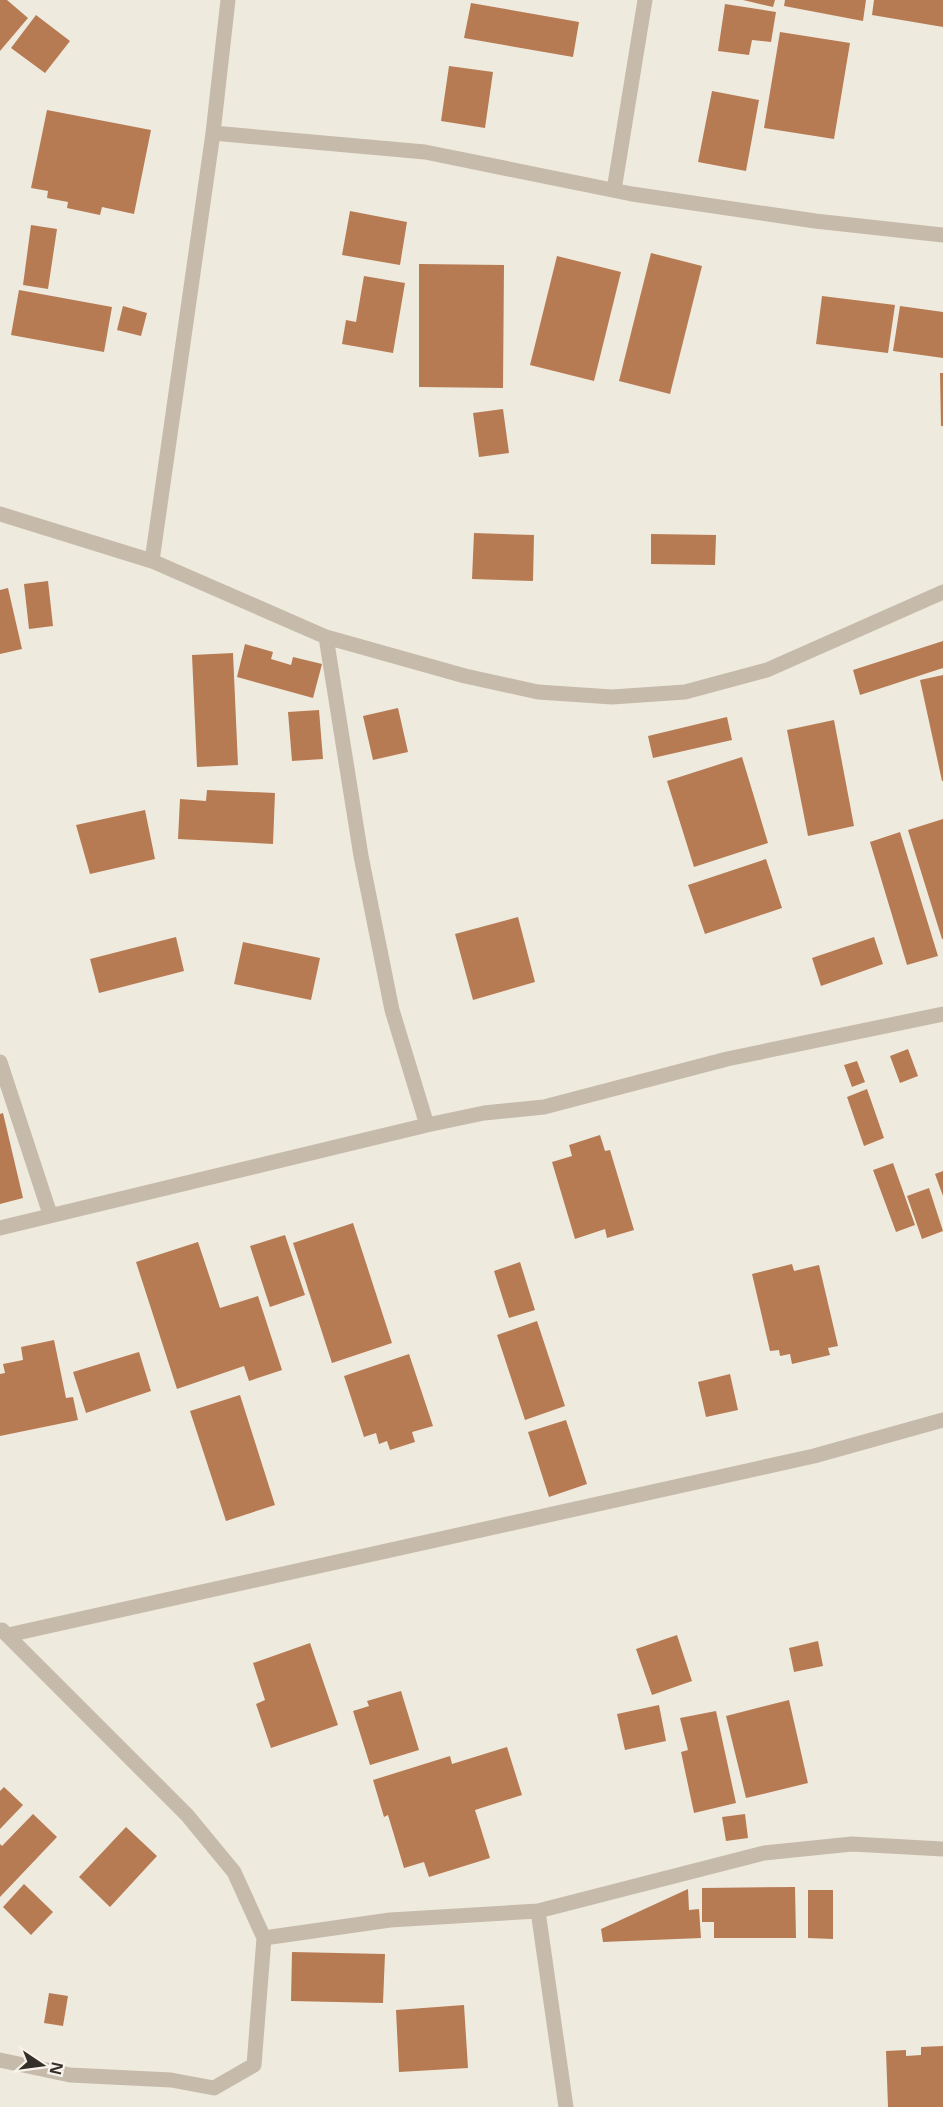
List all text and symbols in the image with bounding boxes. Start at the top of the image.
north arrow [12,2035,72,2095]
text: N [44,2060,69,2077]

